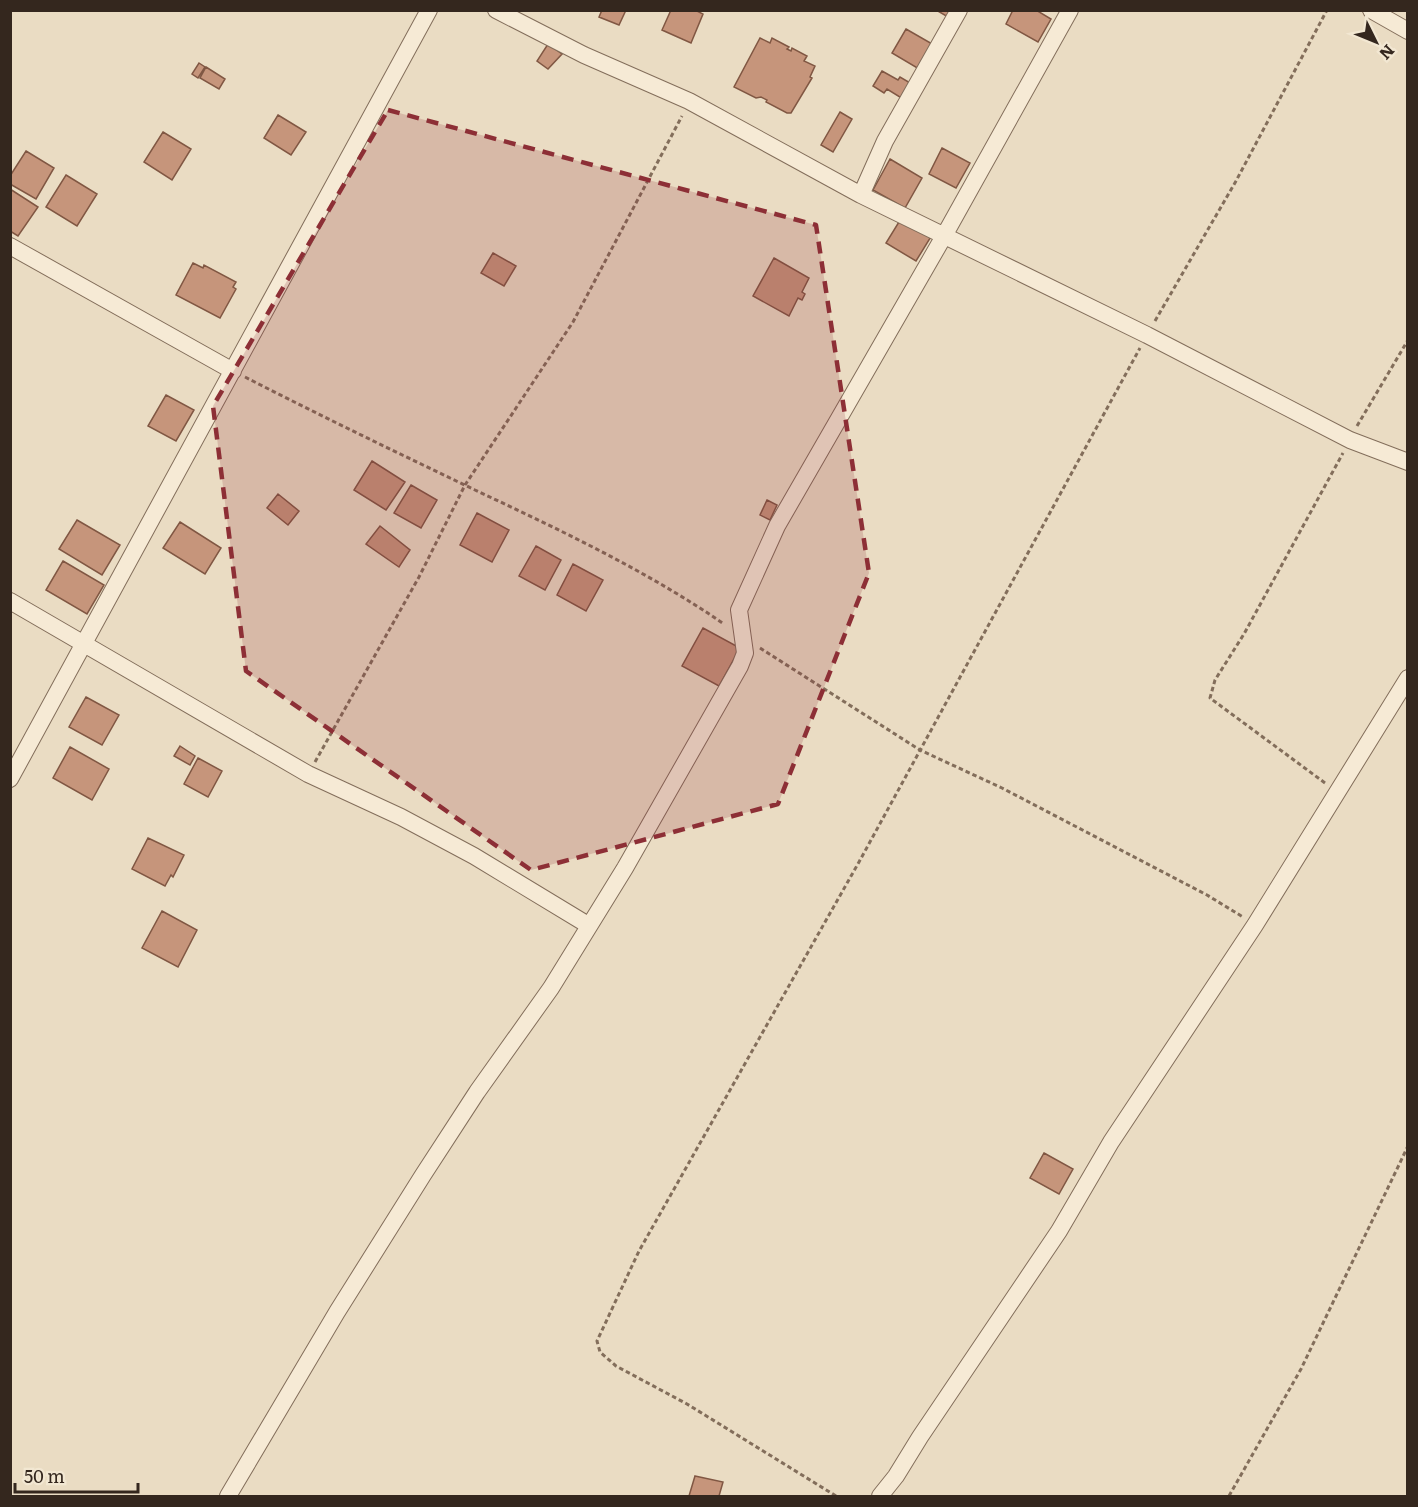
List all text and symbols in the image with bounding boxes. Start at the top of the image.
north arrow [1346,12,1406,72]
text: N [1374,40,1401,66]
scale bar [15,1456,138,1494]
text: 50 m [24,1462,65,1489]

